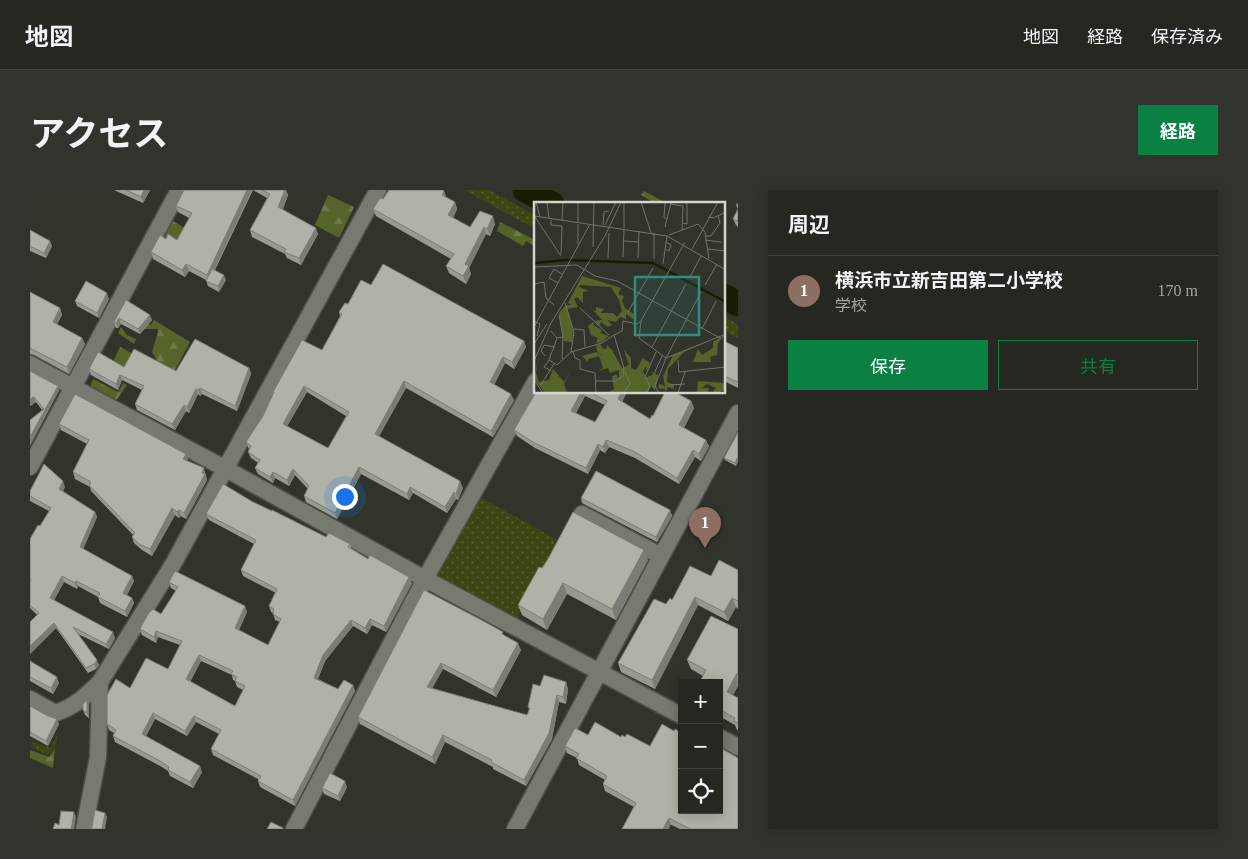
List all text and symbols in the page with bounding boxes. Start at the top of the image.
text: 地図 [25,24,73,50]
text: 地図 [1023,27,1059,47]
text: 経路 [1087,27,1123,47]
text: 保存済み [1151,27,1223,47]
button: 経路 [1138,105,1218,155]
text: アクセス [30,115,168,154]
inset map [534,202,726,394]
text: 周辺 [788,213,830,237]
text: 横浜市立新吉田第二小学校 [835,270,1063,291]
text: 1 [800,282,808,299]
text: 170 m [1158,282,1198,299]
text: 学校 [835,297,867,314]
button: 保存 [788,340,988,390]
button: 共有 [998,340,1198,390]
your location [332,484,358,510]
pin: 1 [689,507,721,548]
map controls [678,679,723,814]
button: + [678,679,723,724]
button: − [678,724,723,769]
button: locate [678,769,723,814]

